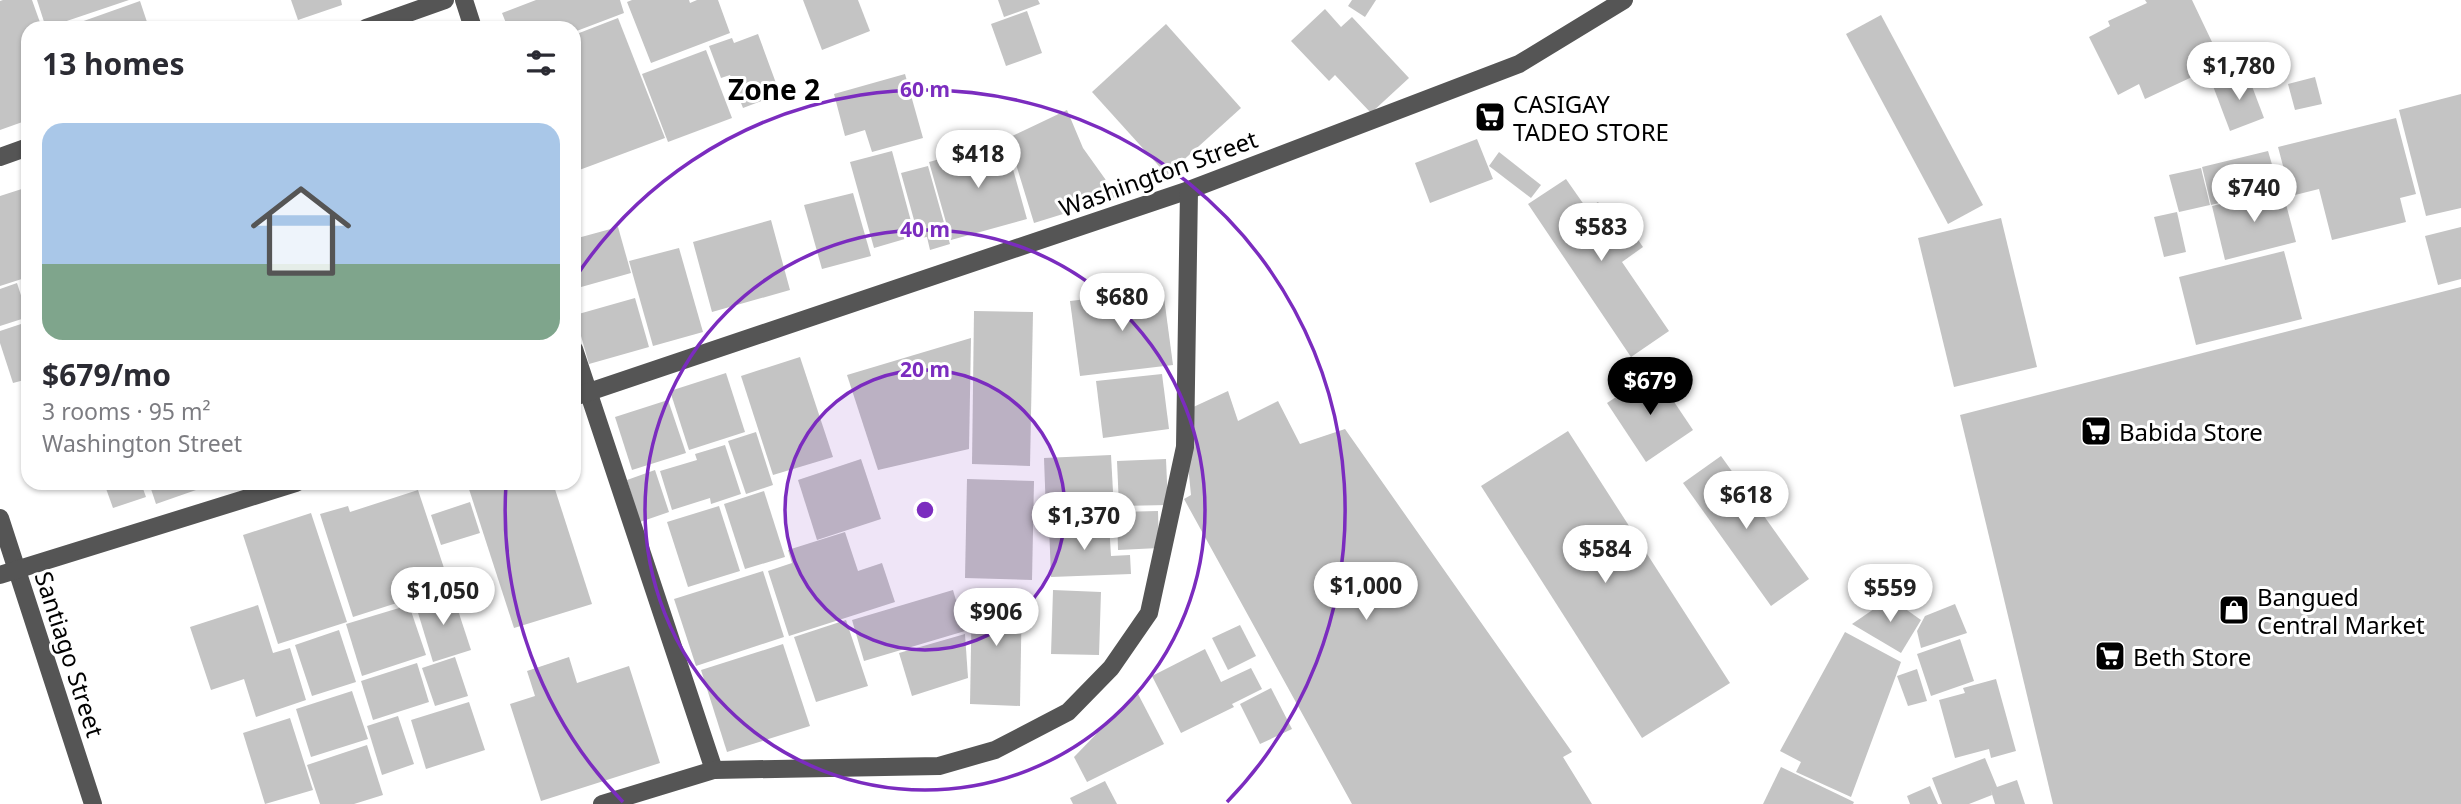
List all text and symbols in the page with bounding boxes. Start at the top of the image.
pin: $1,780 [2182,42,2296,102]
text: 13 homes [42,43,185,84]
icon: filters [522,44,560,82]
text: $1,780 [2203,49,2275,81]
district label: Zone 2 [728,70,820,108]
text: 60 m [900,75,950,103]
place label: CASIGAY TADEO STORE [1513,87,1669,148]
supermarket icon: CASIGAY TADEO STORE [1473,100,1507,134]
street label: Washington Street [1054,122,1262,224]
pin: $418 [937,130,1019,190]
text: $418 [952,137,1004,169]
pin: $740 [2213,164,2295,224]
icon: home [238,168,364,294]
text: $740 [2228,171,2280,203]
pin: $583 [1560,204,1642,263]
text: $583 [1575,210,1627,242]
text: 40 m [900,215,950,243]
pin: $680 [1081,274,1163,333]
text: $680 [1096,280,1148,312]
text: $679/mo [42,354,171,395]
text: 20 m [900,355,950,383]
pin: $679 [1609,358,1691,417]
text: $679 [1624,364,1676,396]
text: 3 rooms · 95 m² [42,395,211,427]
supermarket icon: Babida Store [2079,414,2113,448]
place label: Babida Store [2119,415,2263,448]
text: Washington Street [42,427,242,459]
pin: $618 [1705,472,1787,531]
text: $618 [1720,478,1772,510]
pin: $1,370 [1027,492,1141,552]
centre of rings [913,498,937,522]
text: $1,370 [1048,499,1120,531]
pin: $584 [1564,526,1646,585]
text: $584 [1579,532,1631,564]
pin: $1,000 [1309,562,1423,622]
pin: $559 [1849,564,1931,624]
street label: Santiago Street [28,567,112,741]
pin: $1,050 [386,568,500,627]
text: $1,000 [1330,569,1402,601]
text: $559 [1864,571,1916,603]
text: $1,050 [407,574,479,606]
place label: Bangued Central Market [2257,580,2425,641]
pin: $906 [955,588,1037,648]
shop icon: Bangued Central Market [2217,593,2251,627]
text: $906 [970,595,1022,627]
supermarket icon: Beth Store [2093,639,2127,673]
place label: Beth Store [2133,640,2251,673]

